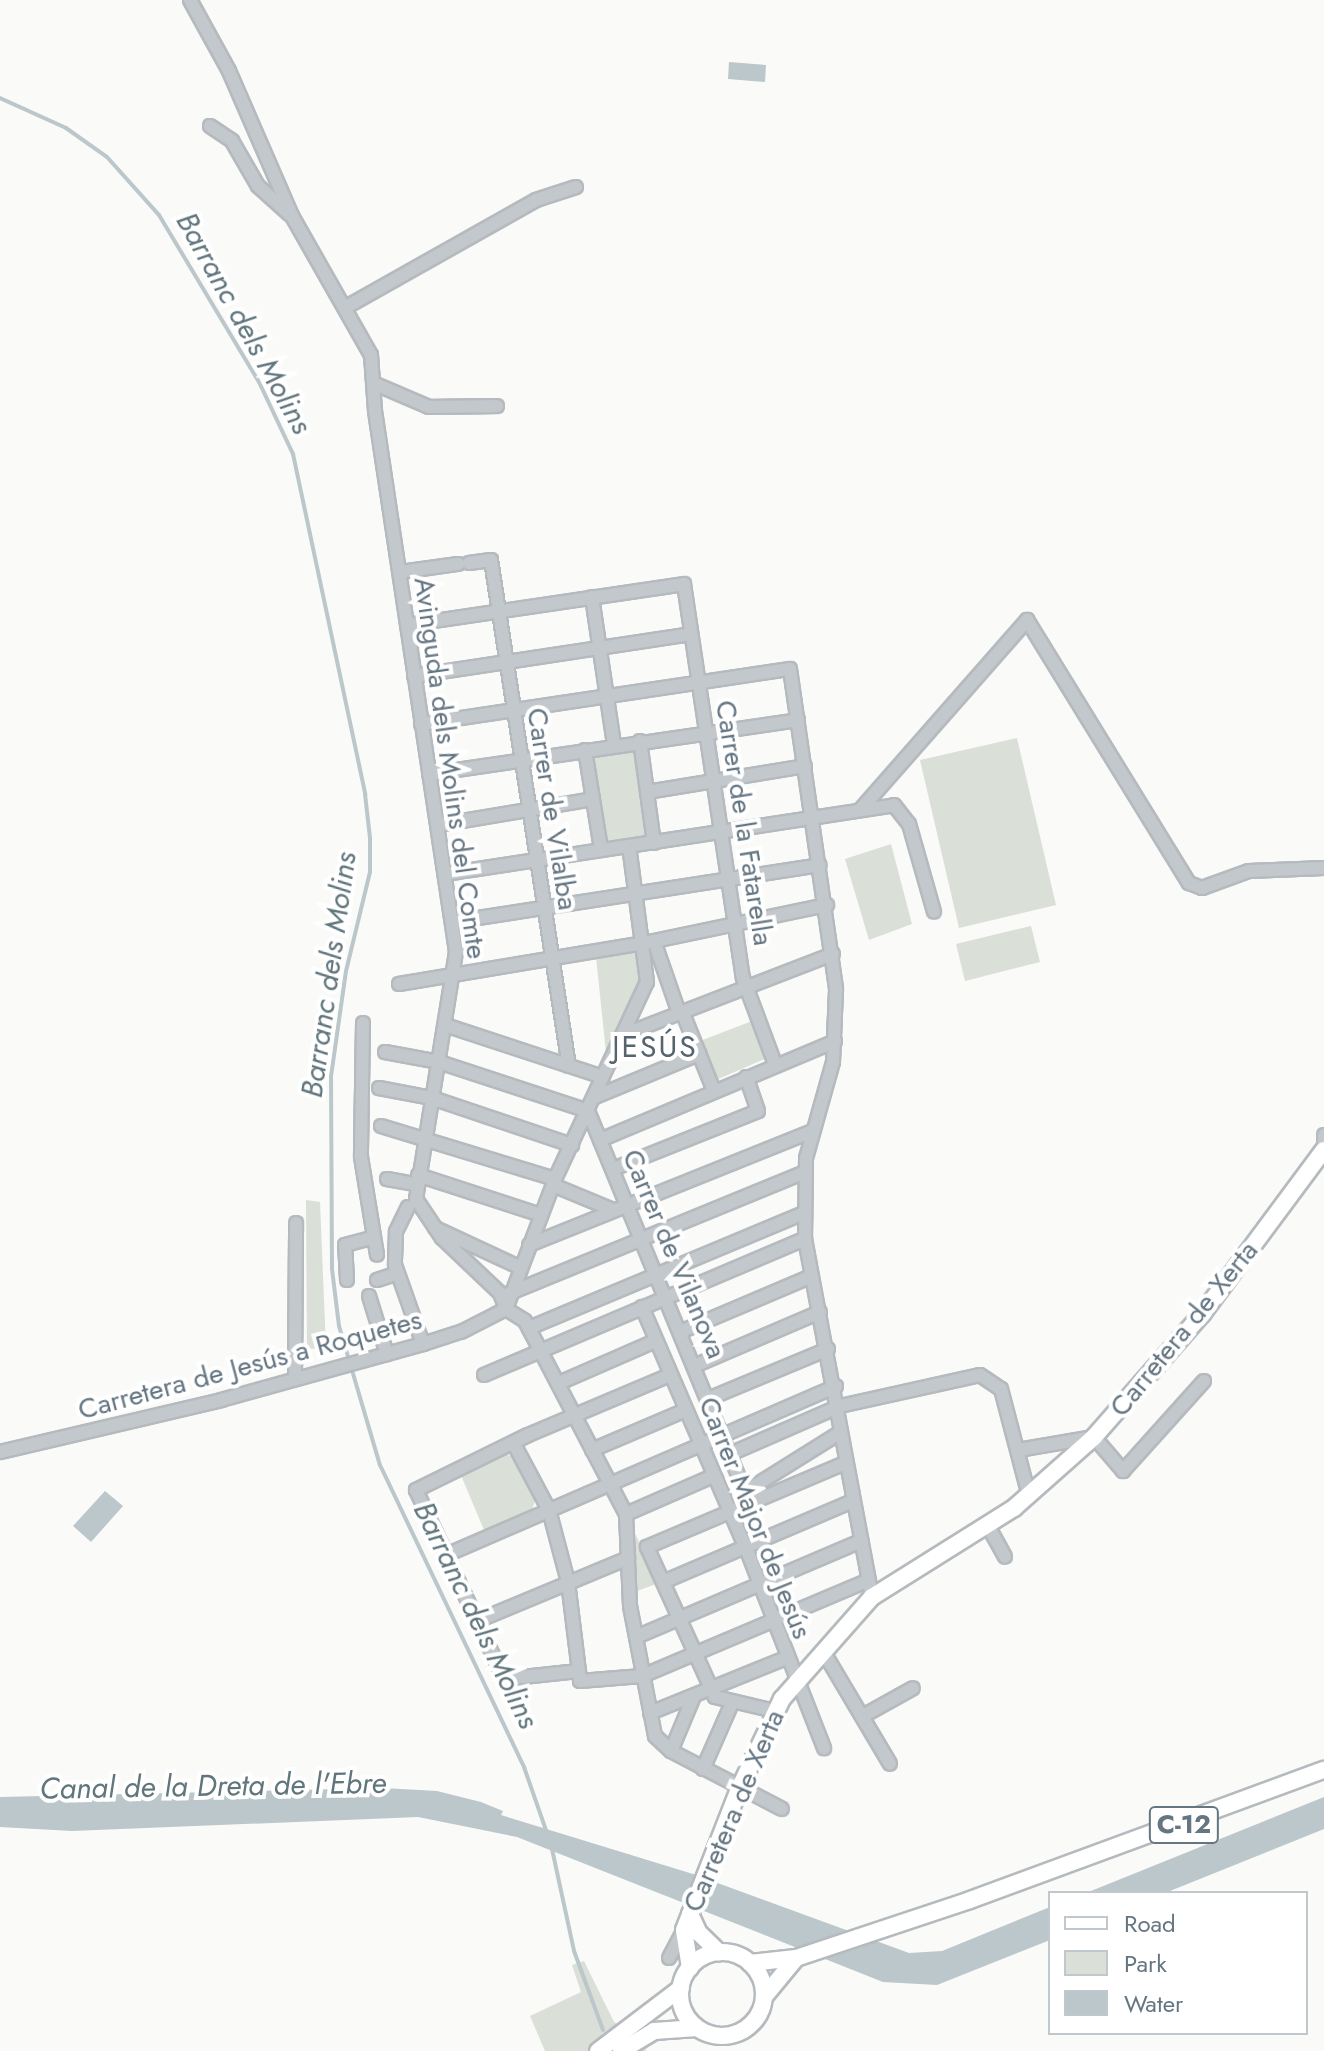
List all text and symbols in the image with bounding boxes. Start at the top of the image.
water label: Barranc dels Molins [168,206,320,440]
street label: Avinguda dels Molins del Comte [407,575,493,961]
street label: Carrer de la Fatarella [708,698,780,948]
street label: Carrer de Vilalba [519,706,585,912]
water label: Barranc dels Molins [294,850,364,1100]
district label: JESÚS [612,1029,698,1065]
street label: Carrer de Vilanova [615,1144,733,1364]
street label: Carretera de Xerta [1103,1234,1265,1424]
street label: Carretera de Jesús a Roquetes [74,1303,426,1427]
street label: Carrer Major de Jesús [691,1392,819,1644]
water label: Barranc dels Molins [406,1496,546,1734]
street label: Carretera de Xerta [676,1705,792,1917]
water label: Canal de la Dreta de l'Ebre [39,1765,387,1807]
road number: C-12 [1148,1803,1220,1847]
legend [1048,1891,1308,2035]
text: Road [1124,1906,1176,1941]
text: Park [1124,1946,1167,1981]
text: Water [1124,1986,1183,2021]

